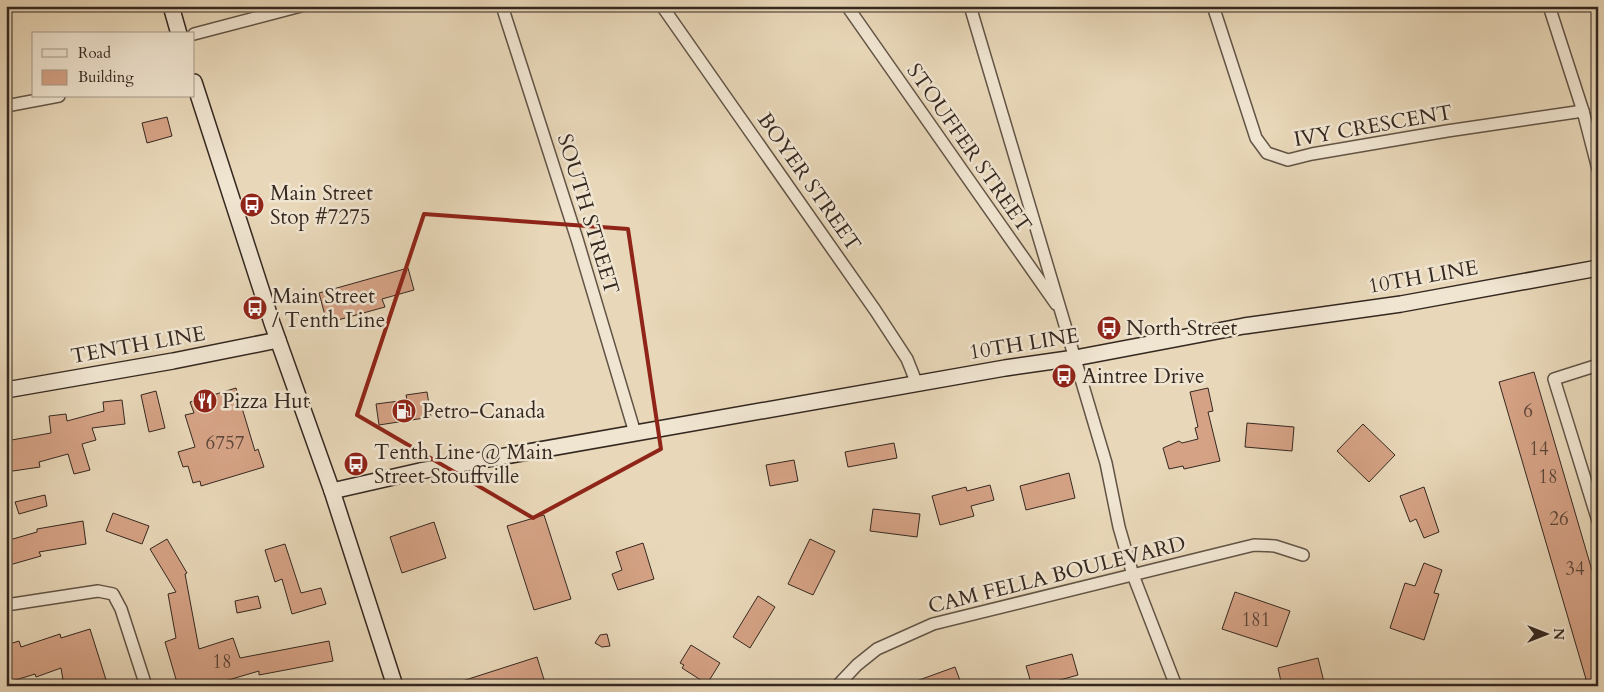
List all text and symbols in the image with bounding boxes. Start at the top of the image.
legend [32,32,195,98]
text: Road [78,43,111,63]
street label: STOUFFER STREET [900,58,1038,238]
text: Building [78,67,134,87]
street label: IVY CRESCENT [1292,98,1454,154]
street label: BOYER STREET [750,107,868,257]
street label: SOUTH STREET [550,130,626,298]
place label: Main Street Stop #7275 [270,179,373,232]
bus stop icon: Main Street Stop #7275 [239,192,265,218]
street label: 10TH LINE [1366,253,1480,301]
place label: Main Street / Tenth Line [272,282,385,335]
bus stop icon: Main Street / Tenth Line [242,295,268,321]
place label: North Street [1126,314,1238,343]
bus stop icon: North Street [1096,315,1122,341]
street label: TENTH LINE [69,319,207,371]
street label: 10TH LINE [967,321,1081,367]
place label: Aintree Drive [1082,362,1205,391]
bus stop icon: Aintree Drive [1051,363,1077,389]
place label: Pizza Hut [222,387,310,416]
restaurant icon: Pizza Hut [192,388,218,414]
place label: Petro-Canada [422,397,545,426]
fuel station icon: Petro-Canada [391,398,417,424]
house number: 6 [1523,398,1533,424]
house number: 6757 [206,430,245,456]
house number: 14 [1529,436,1549,462]
place label: Tenth Line @ Main Street Stouffville [374,438,553,491]
bus stop icon: Tenth Line @ Main Street Stouffville [343,451,369,477]
house number: 18 [1538,464,1558,490]
house number: 26 [1549,506,1569,532]
street label: CAM FELLA BOULEVARD [925,529,1189,621]
house number: 34 [1565,556,1585,582]
house number: 181 [1241,607,1271,633]
north arrow [1522,610,1572,660]
text: N [1549,628,1568,640]
house number: 18 [212,649,232,675]

